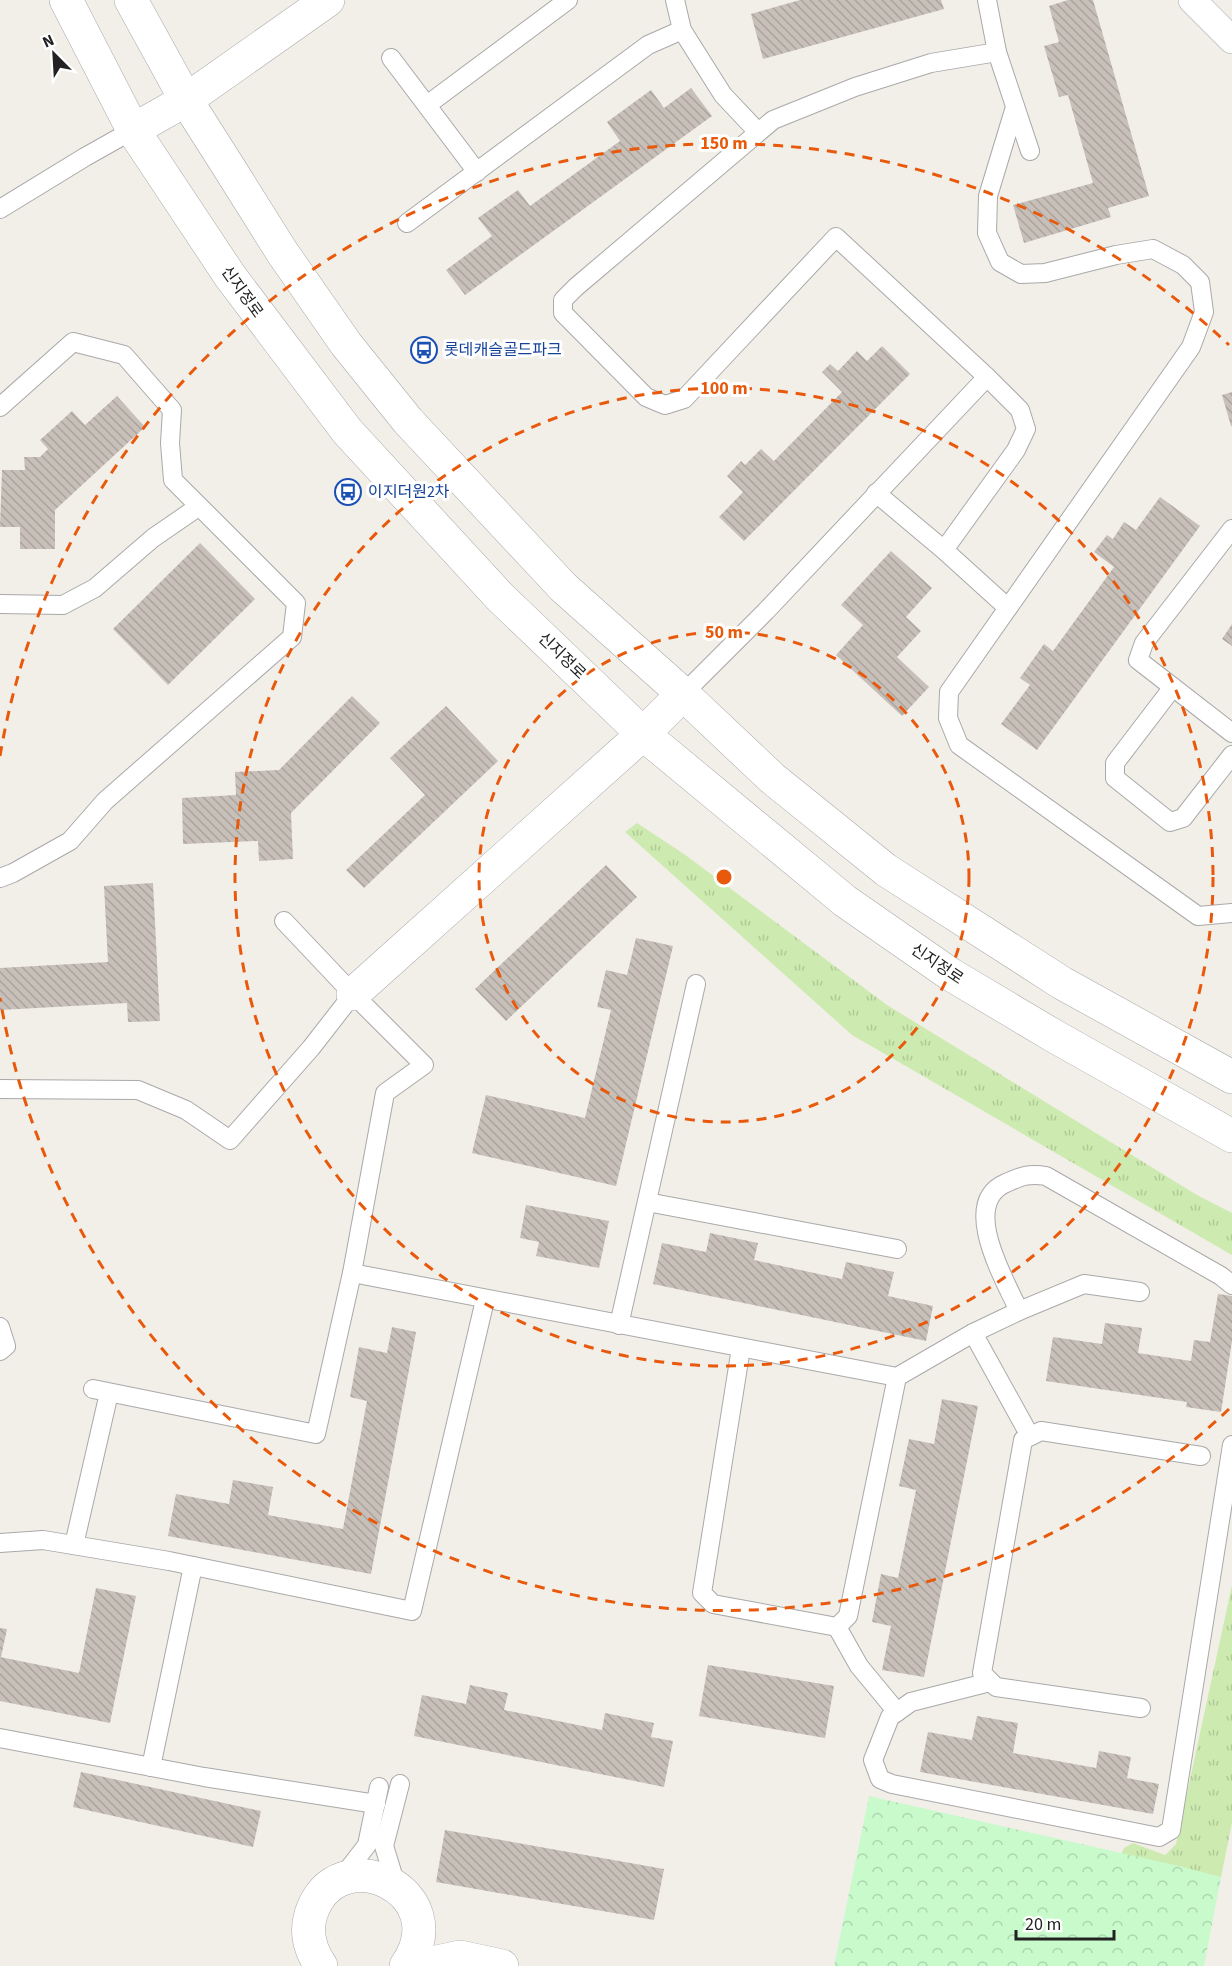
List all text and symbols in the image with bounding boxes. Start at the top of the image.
north arrow [24,24,84,84]
text: N [39,29,58,53]
text: 150 m [700,131,748,156]
street label: 신지정로 [216,262,268,323]
bus stop icon: 롯데캐슬골드파크 [409,335,439,365]
place label: 롯데캐슬골드파크 [444,339,562,361]
text: 100 m [700,376,748,401]
bus stop icon: 이지더원2차 [333,477,363,507]
place label: 이지더원2차 [368,481,450,503]
text: 50 m [705,620,743,645]
street label: 신지정로 [533,628,591,685]
centre of rings [714,867,734,887]
street label: 신지정로 [906,938,968,990]
scale bar [1016,1903,1114,1941]
text: 20 m [1025,1912,1061,1937]

